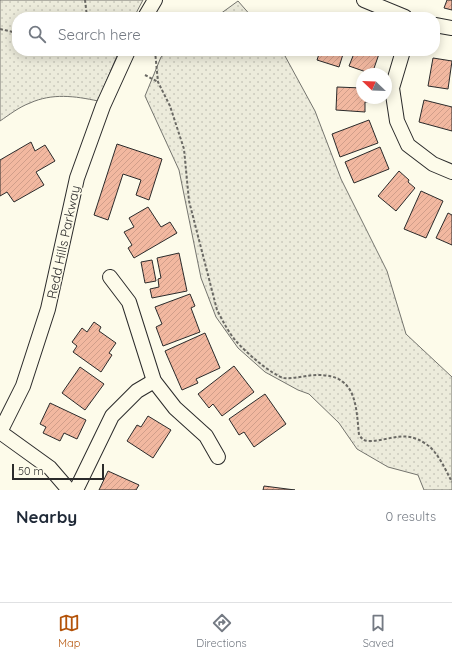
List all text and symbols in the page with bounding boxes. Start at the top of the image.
search box [12,12,440,56]
icon: search [26,23,48,45]
text: Search here [58,25,141,44]
north arrow [356,68,392,104]
street label: Redd Hills Parkway [43,184,83,300]
scale bar [12,462,104,481]
text: 50 m [18,464,44,478]
text: Nearby [16,506,77,527]
text: 0 results [385,508,436,524]
tab: Map [58,612,80,650]
tab: Directions [196,612,247,650]
tab: Saved [363,612,394,650]

